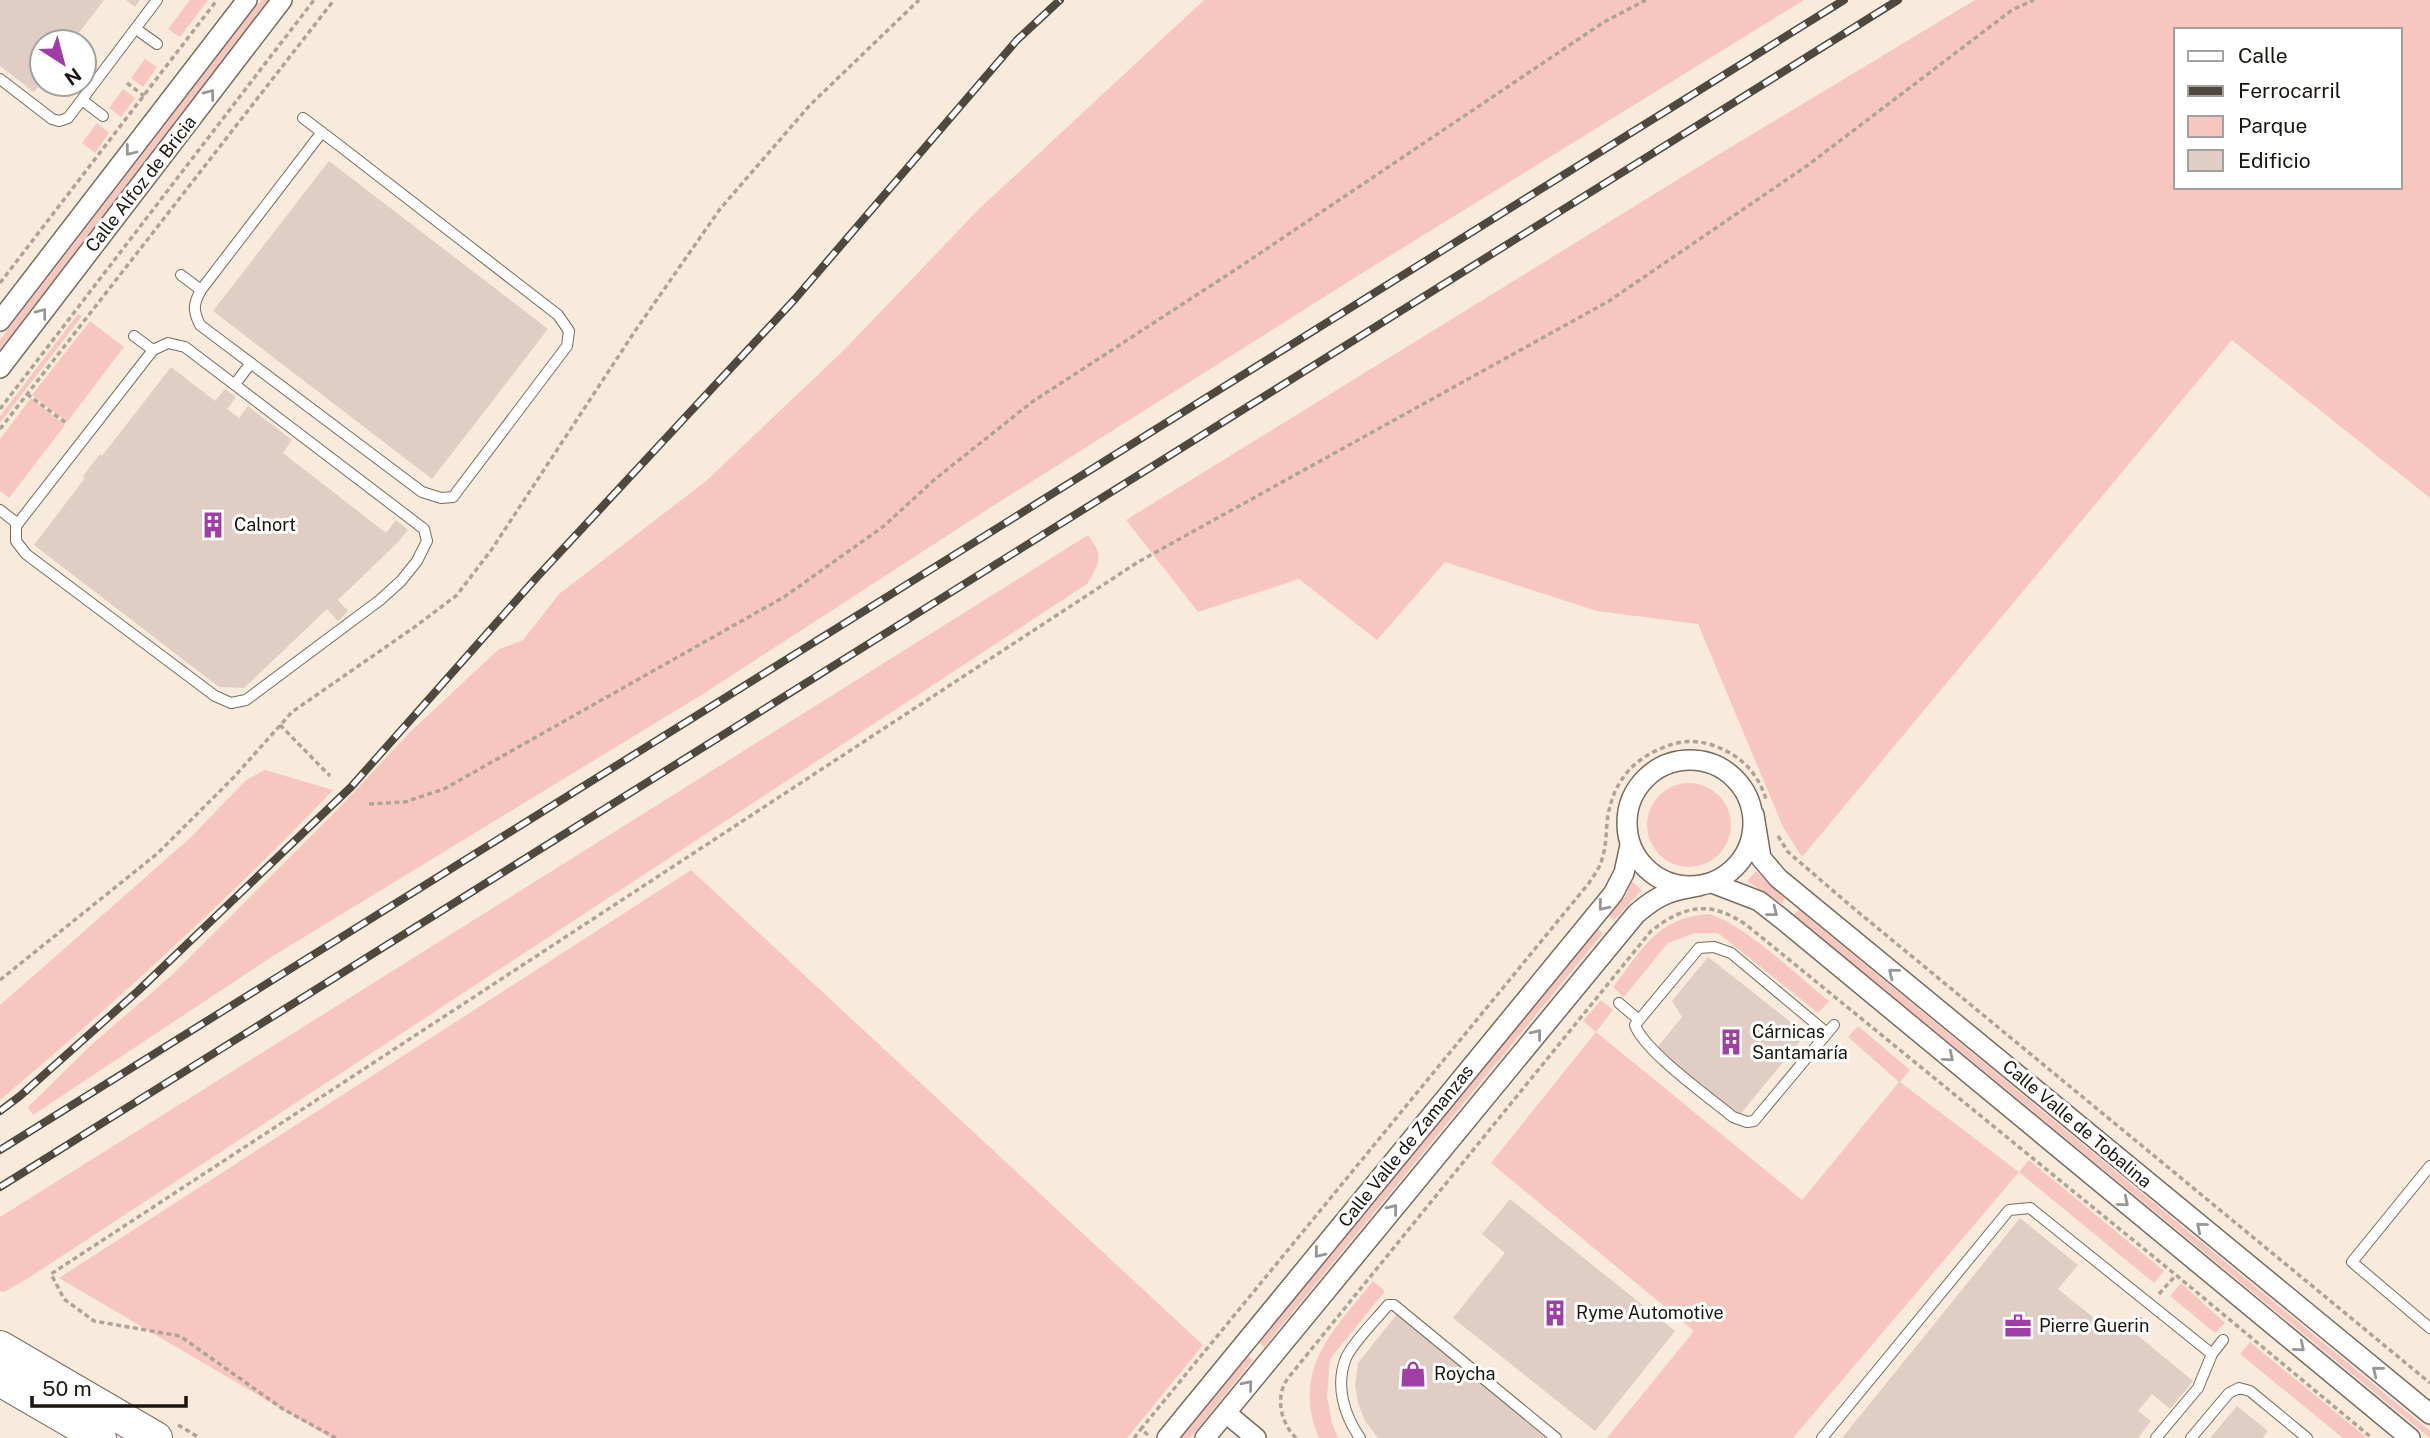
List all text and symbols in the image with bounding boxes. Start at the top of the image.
north arrow [28,28,98,98]
legend [2174,28,2402,189]
text: Calle [2238,43,2288,68]
text: N [61,63,85,90]
text: Ferrocarril [2238,78,2341,103]
one-way arrow [202,89,214,102]
street label: Calle Alfoz de Bricia [81,111,200,256]
text: Parque [2238,113,2307,138]
one-way arrow [126,144,139,156]
text: Edificio [2238,148,2311,173]
one-way arrow [33,309,46,321]
building icon: Calnort [198,510,228,540]
place label: Calnort [234,514,296,535]
one-way arrow [1598,899,1611,911]
one-way arrow [1766,904,1778,917]
one-way arrow [1889,969,1902,981]
place label: Cárnicas Santamaría [1752,1021,1848,1063]
building icon: Cárnicas Santamaría [1716,1027,1746,1057]
one-way arrow [1529,1029,1541,1042]
one-way arrow [1940,1049,1953,1061]
street label: Calle Valle de Tobalina [1999,1055,2156,1192]
street label: Calle Valle de Zamanzas [1334,1060,1477,1231]
one-way arrow [2116,1194,2129,1206]
one-way arrow [1384,1205,1397,1217]
one-way arrow [2197,1223,2210,1235]
one-way arrow [1314,1245,1327,1257]
building icon: Ryme Automotive [1540,1298,1570,1328]
place label: Ryme Automotive [1576,1302,1724,1323]
office icon: Pierre Guerin [2003,1311,2033,1341]
place label: Pierre Guerin [2039,1315,2149,1336]
one-way arrow [2291,1339,2304,1351]
shop icon: Roycha [1398,1359,1428,1389]
place label: Roycha [1434,1363,1495,1384]
scale bar [32,1364,186,1408]
one-way arrow [2373,1367,2386,1379]
text: 50 m [42,1376,92,1401]
one-way arrow [1240,1381,1252,1394]

